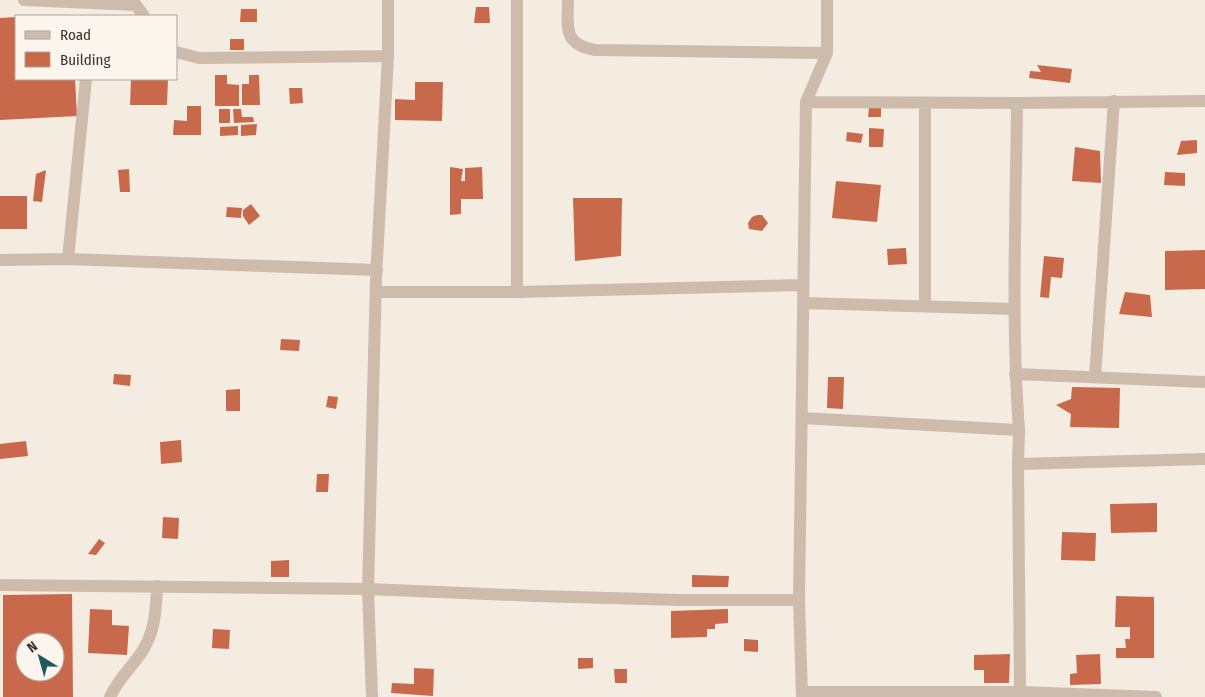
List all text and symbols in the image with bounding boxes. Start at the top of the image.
legend [15,15,178,80]
text: Road [60,26,91,44]
text: Building [60,51,111,69]
north arrow [15,632,65,682]
text: N [24,638,41,656]

